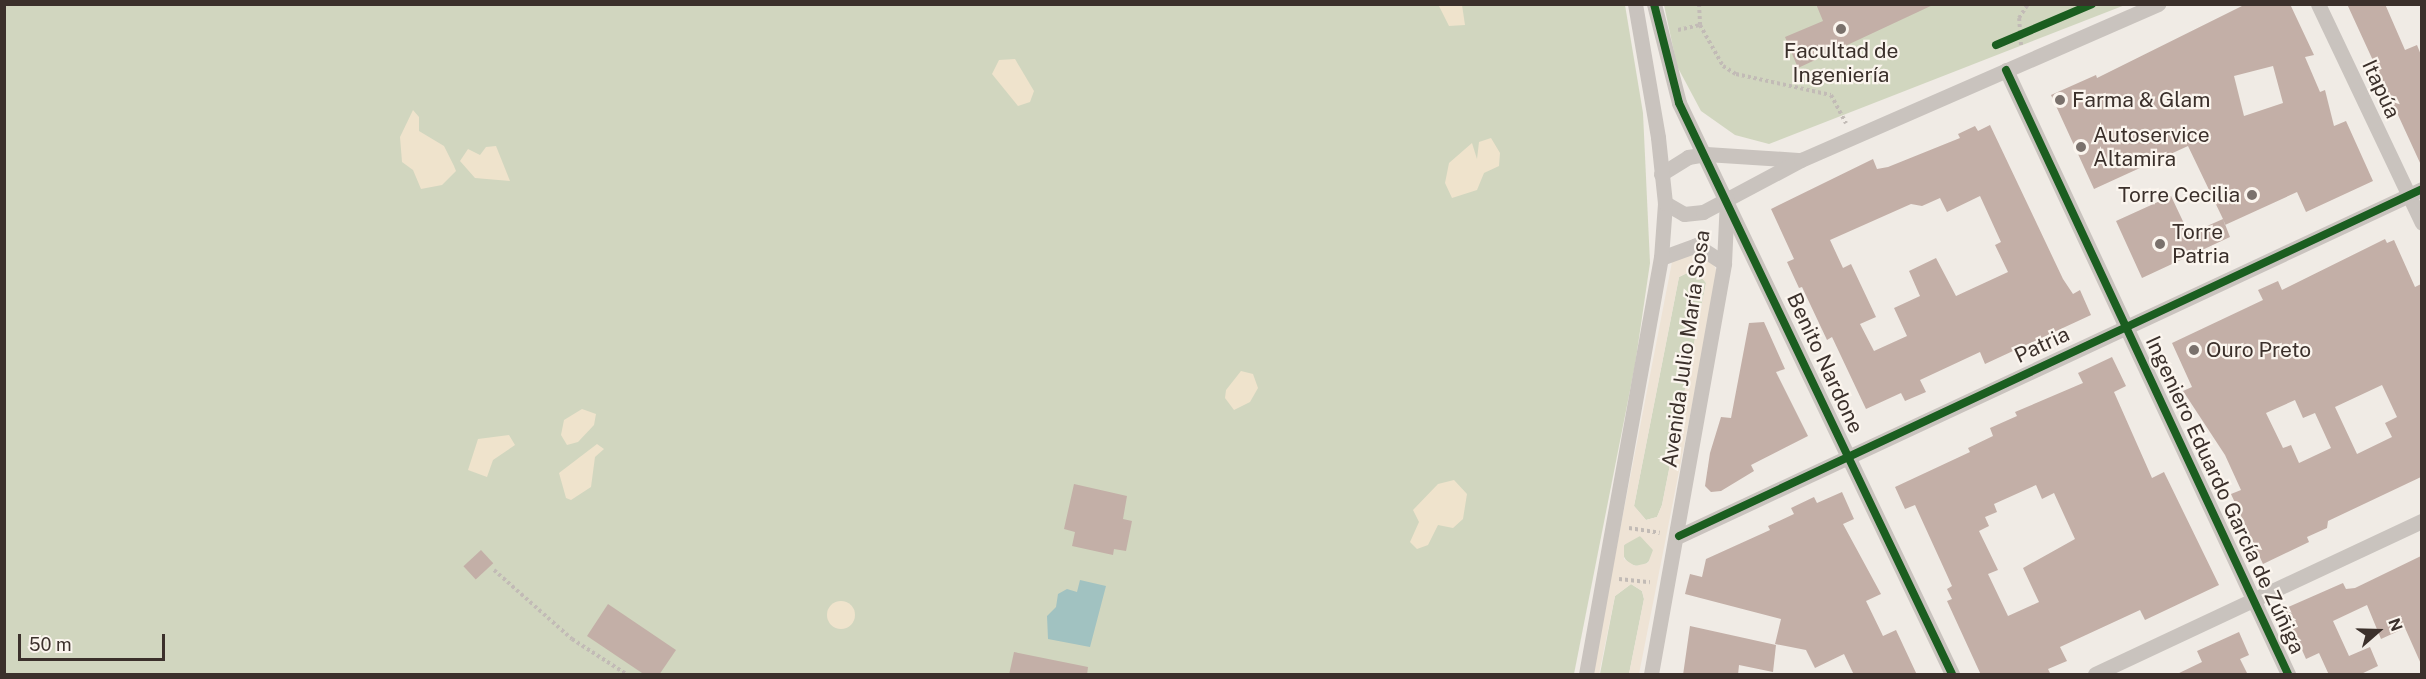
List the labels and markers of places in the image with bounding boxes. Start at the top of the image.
marker: Facultad de Ingeniería [1834,22,1848,36]
place label: Facultad de Ingeniería [1784,38,1898,88]
place label: Farma & Glam [2072,87,2210,113]
marker: Farma & Glam [2053,93,2067,107]
place label: Autoservice Altamira [2093,122,2210,172]
marker: Autoservice Altamira [2074,140,2088,154]
place label: Torre Cecilia [2118,182,2240,208]
marker: Torre Cecilia [2245,188,2259,202]
place label: Torre Patria [2172,219,2230,269]
marker: Torre Patria [2153,237,2167,251]
place label: Ouro Preto [2206,337,2311,363]
marker: Ouro Preto [2187,343,2201,357]

